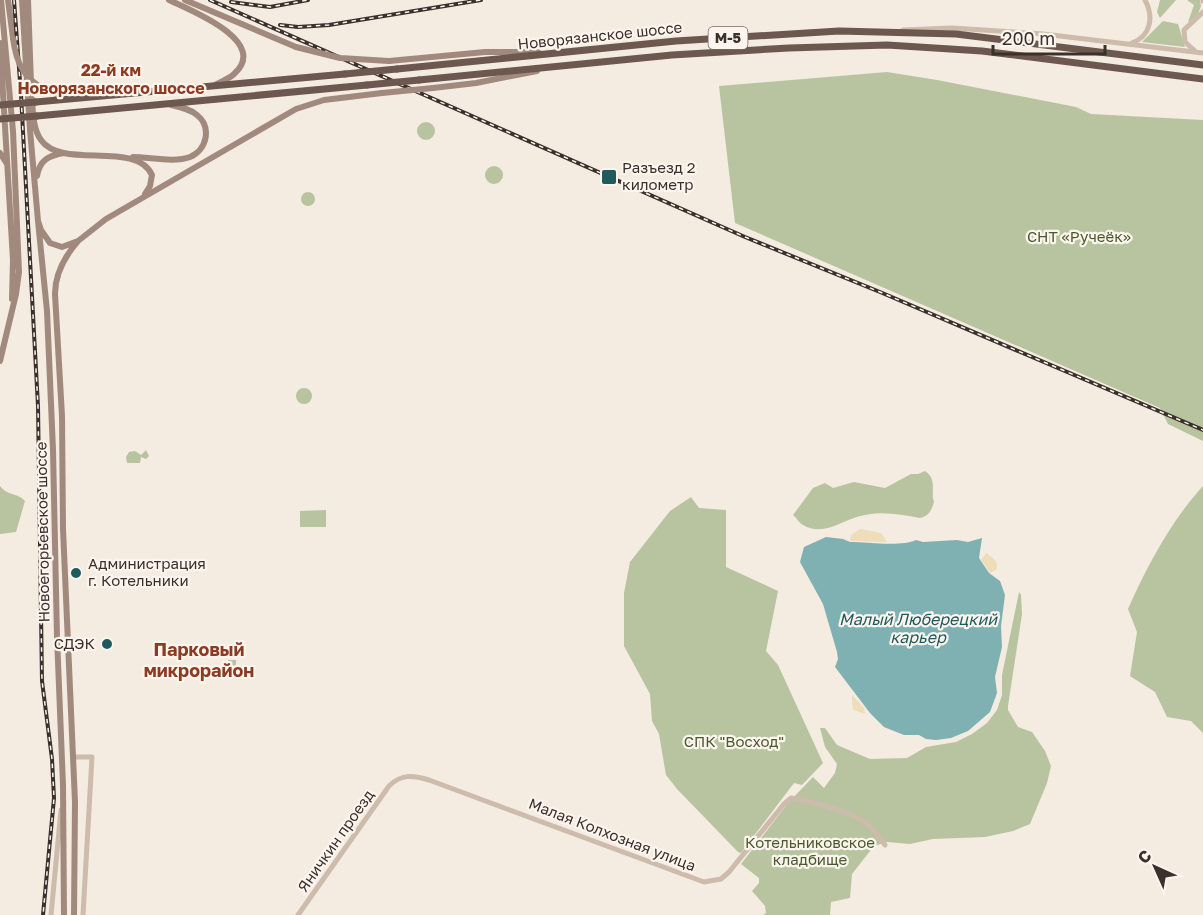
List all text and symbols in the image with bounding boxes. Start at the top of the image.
street label: Новорязанское шоссе [517,17,683,53]
scale bar [993,18,1106,56]
road number: М-5 [708,27,748,49]
text: 200 m [1002,27,1055,49]
district label: 22-й км Новорязанского шоссе [17,60,205,98]
place label: Разъезд 2 километр [622,158,695,193]
marker: Разъезд 2 километр [600,168,618,186]
park label: СНТ «Ручеёк» [1027,227,1131,245]
street label: Новоегорьевское шоссе [31,441,53,623]
place label: Администрация г. Котельники [88,554,206,589]
marker: Администрация г. Котельники [69,566,83,580]
water label: Малый Люберецкий карьер [839,609,998,647]
place label: СДЭК [54,634,95,652]
marker: СДЭК [100,637,114,651]
district label: Парковый микрорайон [144,638,254,681]
park label: СПК "Восход" [684,732,784,750]
street label: Яничкин проезд [293,786,377,895]
street label: Малая Колхозная улица [526,794,698,874]
park label: Котельниковское кладбище [745,833,875,868]
north arrow [1125,837,1185,897]
text: С [1133,845,1155,867]

